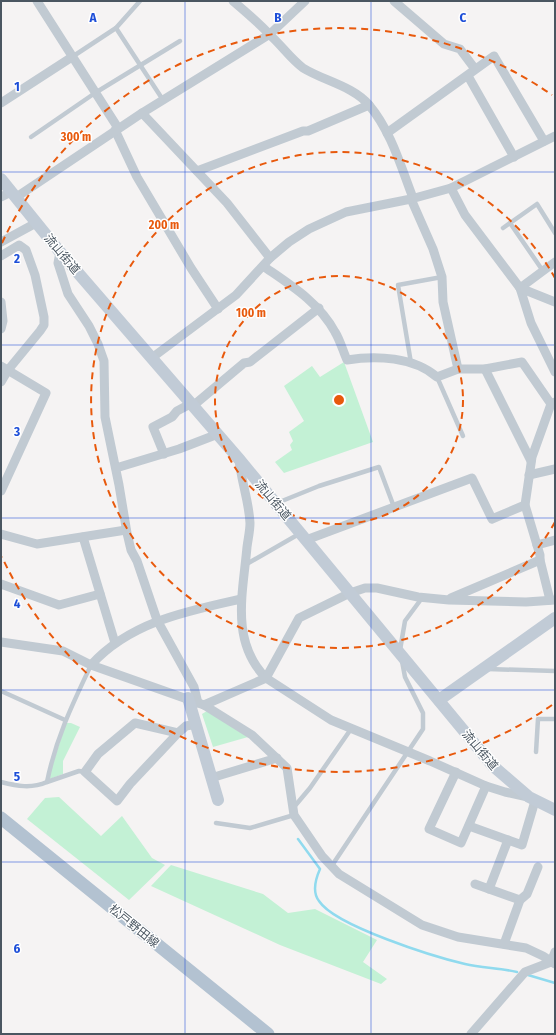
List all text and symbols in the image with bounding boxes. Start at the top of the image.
text: A [88,10,97,25]
text: B [274,10,282,25]
text: C [460,10,467,25]
text: 1 [14,79,20,94]
text: 300 m [60,130,91,144]
text: 200 m [148,218,179,232]
street label: 流山街道 [41,231,83,277]
text: 2 [13,251,20,266]
text: 100 m [236,306,266,320]
centre of rings [332,393,346,407]
text: 3 [13,424,20,439]
street label: 流山街道 [252,477,294,523]
text: 4 [14,596,21,611]
street label: 流山街道 [459,727,501,773]
text: 5 [14,769,20,784]
street label: 松戸野田線 [106,902,162,950]
text: 6 [14,941,21,956]

